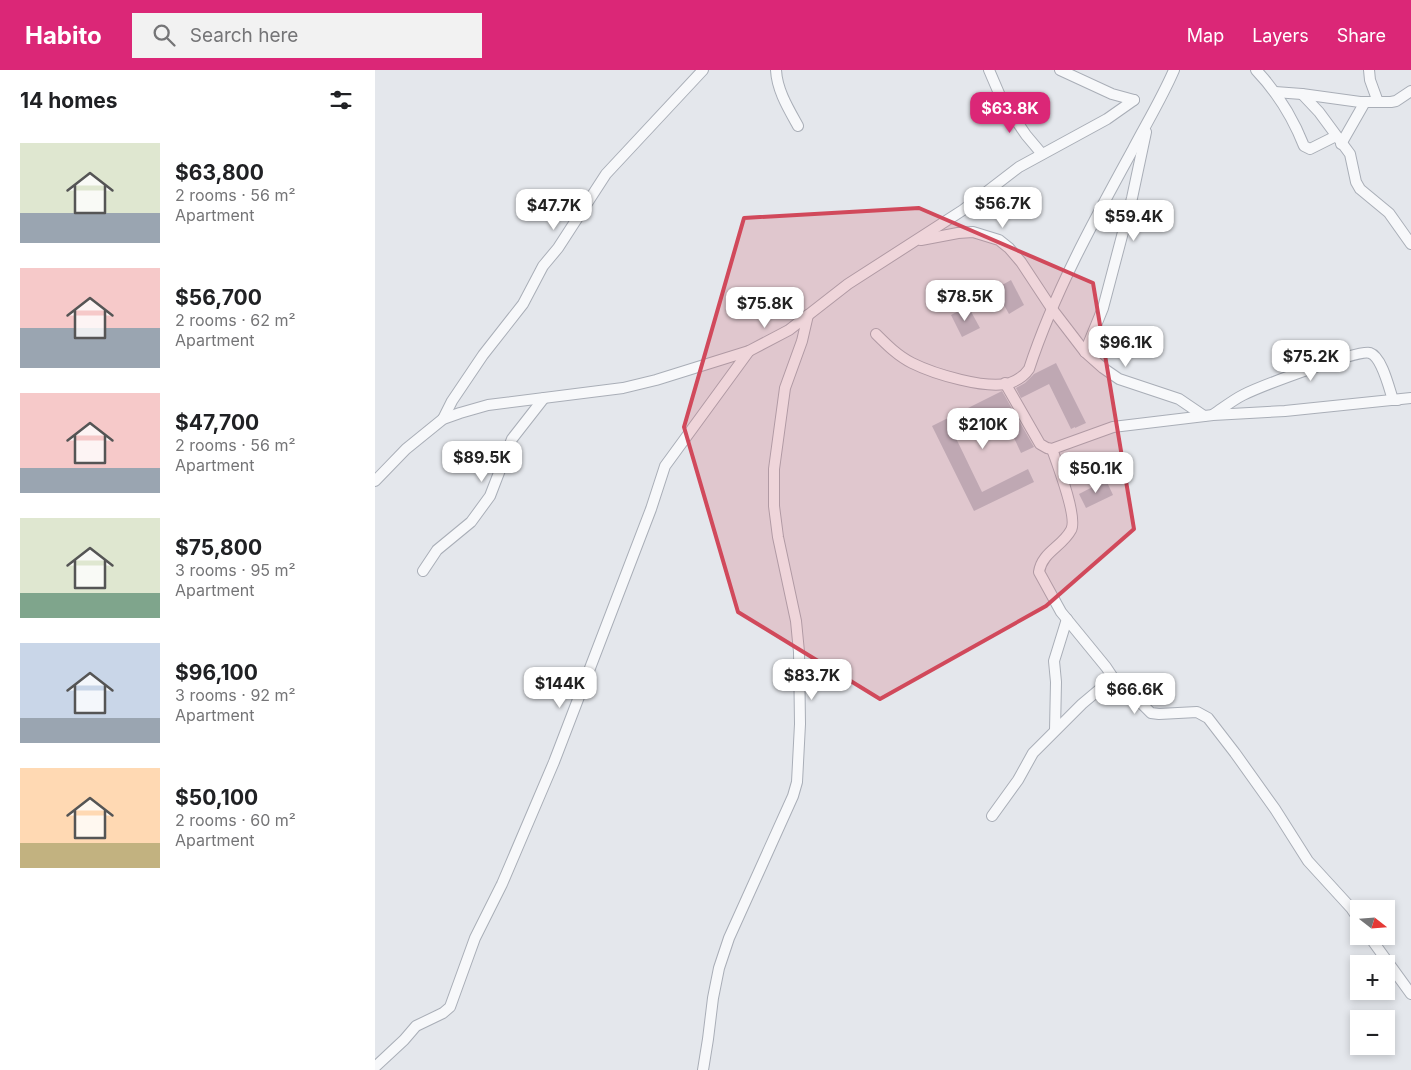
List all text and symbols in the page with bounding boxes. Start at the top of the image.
search box [132,13,482,58]
text: Habito [25,21,102,50]
icon: search [150,21,178,49]
text: Search here [190,24,298,47]
text: Map [1187,25,1224,46]
text: Layers [1252,25,1309,46]
text: Share [1337,25,1386,46]
icon: filters [327,86,355,114]
text: 14 homes [20,88,118,113]
pin: $63.8K [969,92,1051,134]
text: $63.8K [981,98,1039,118]
text: $63,800 [175,160,264,185]
icon: home [60,163,120,223]
text: 2 rooms · 56 m² [175,185,296,205]
pin: $56.7K [962,186,1044,229]
pin: $47.7K [513,189,595,231]
text: $56.7K [975,193,1031,213]
text: $47.7K [527,195,581,215]
pin: $59.4K [1093,200,1175,242]
text: Apartment [175,205,255,225]
text: $59.4K [1105,206,1163,226]
pin: $78.5K [924,280,1006,322]
text: $56,700 [175,285,262,310]
pin: $75.8K [724,286,806,329]
text: $78.5K [937,286,993,306]
icon: home [60,288,120,348]
text: $75.8K [737,293,793,313]
text: 2 rooms · 62 m² [175,310,296,330]
pin: $96.1K [1085,326,1167,368]
text: Apartment [175,330,255,350]
text: $96.1K [1099,332,1153,352]
pin: $75.2K [1270,340,1352,382]
text: $75.2K [1283,346,1339,366]
pin: $210K [948,408,1018,450]
text: $47,700 [175,410,259,435]
icon: home [60,413,120,473]
text: $210K [958,414,1008,434]
text: 2 rooms · 56 m² [175,435,296,455]
pin: $89.5K [441,440,523,483]
text: $89.5K [453,447,511,467]
pin: $50.1K [1055,452,1137,494]
text: Apartment [175,455,255,475]
text: $50.1K [1069,458,1123,478]
text: $75,800 [175,535,262,560]
icon: home [60,538,120,598]
text: 3 rooms · 95 m² [175,560,296,580]
text: Apartment [175,580,255,600]
pin: $83.7K [771,658,853,701]
text: $96,100 [175,660,258,685]
icon: home [60,663,120,723]
text: $83.7K [784,665,840,685]
pin: $144K [525,666,595,709]
pin: $66.6K [1094,672,1176,715]
text: $144K [535,673,585,693]
text: $66.6K [1106,679,1164,699]
text: 3 rooms · 92 m² [175,685,296,705]
text: Apartment [175,705,255,725]
text: $50,100 [175,785,258,810]
icon: home [60,788,120,848]
text: 2 rooms · 60 m² [175,810,296,830]
text: Apartment [175,830,255,850]
north arrow [1350,900,1395,945]
map controls [1350,900,1395,1055]
button: + [1350,955,1395,1000]
button: − [1350,1010,1395,1055]

